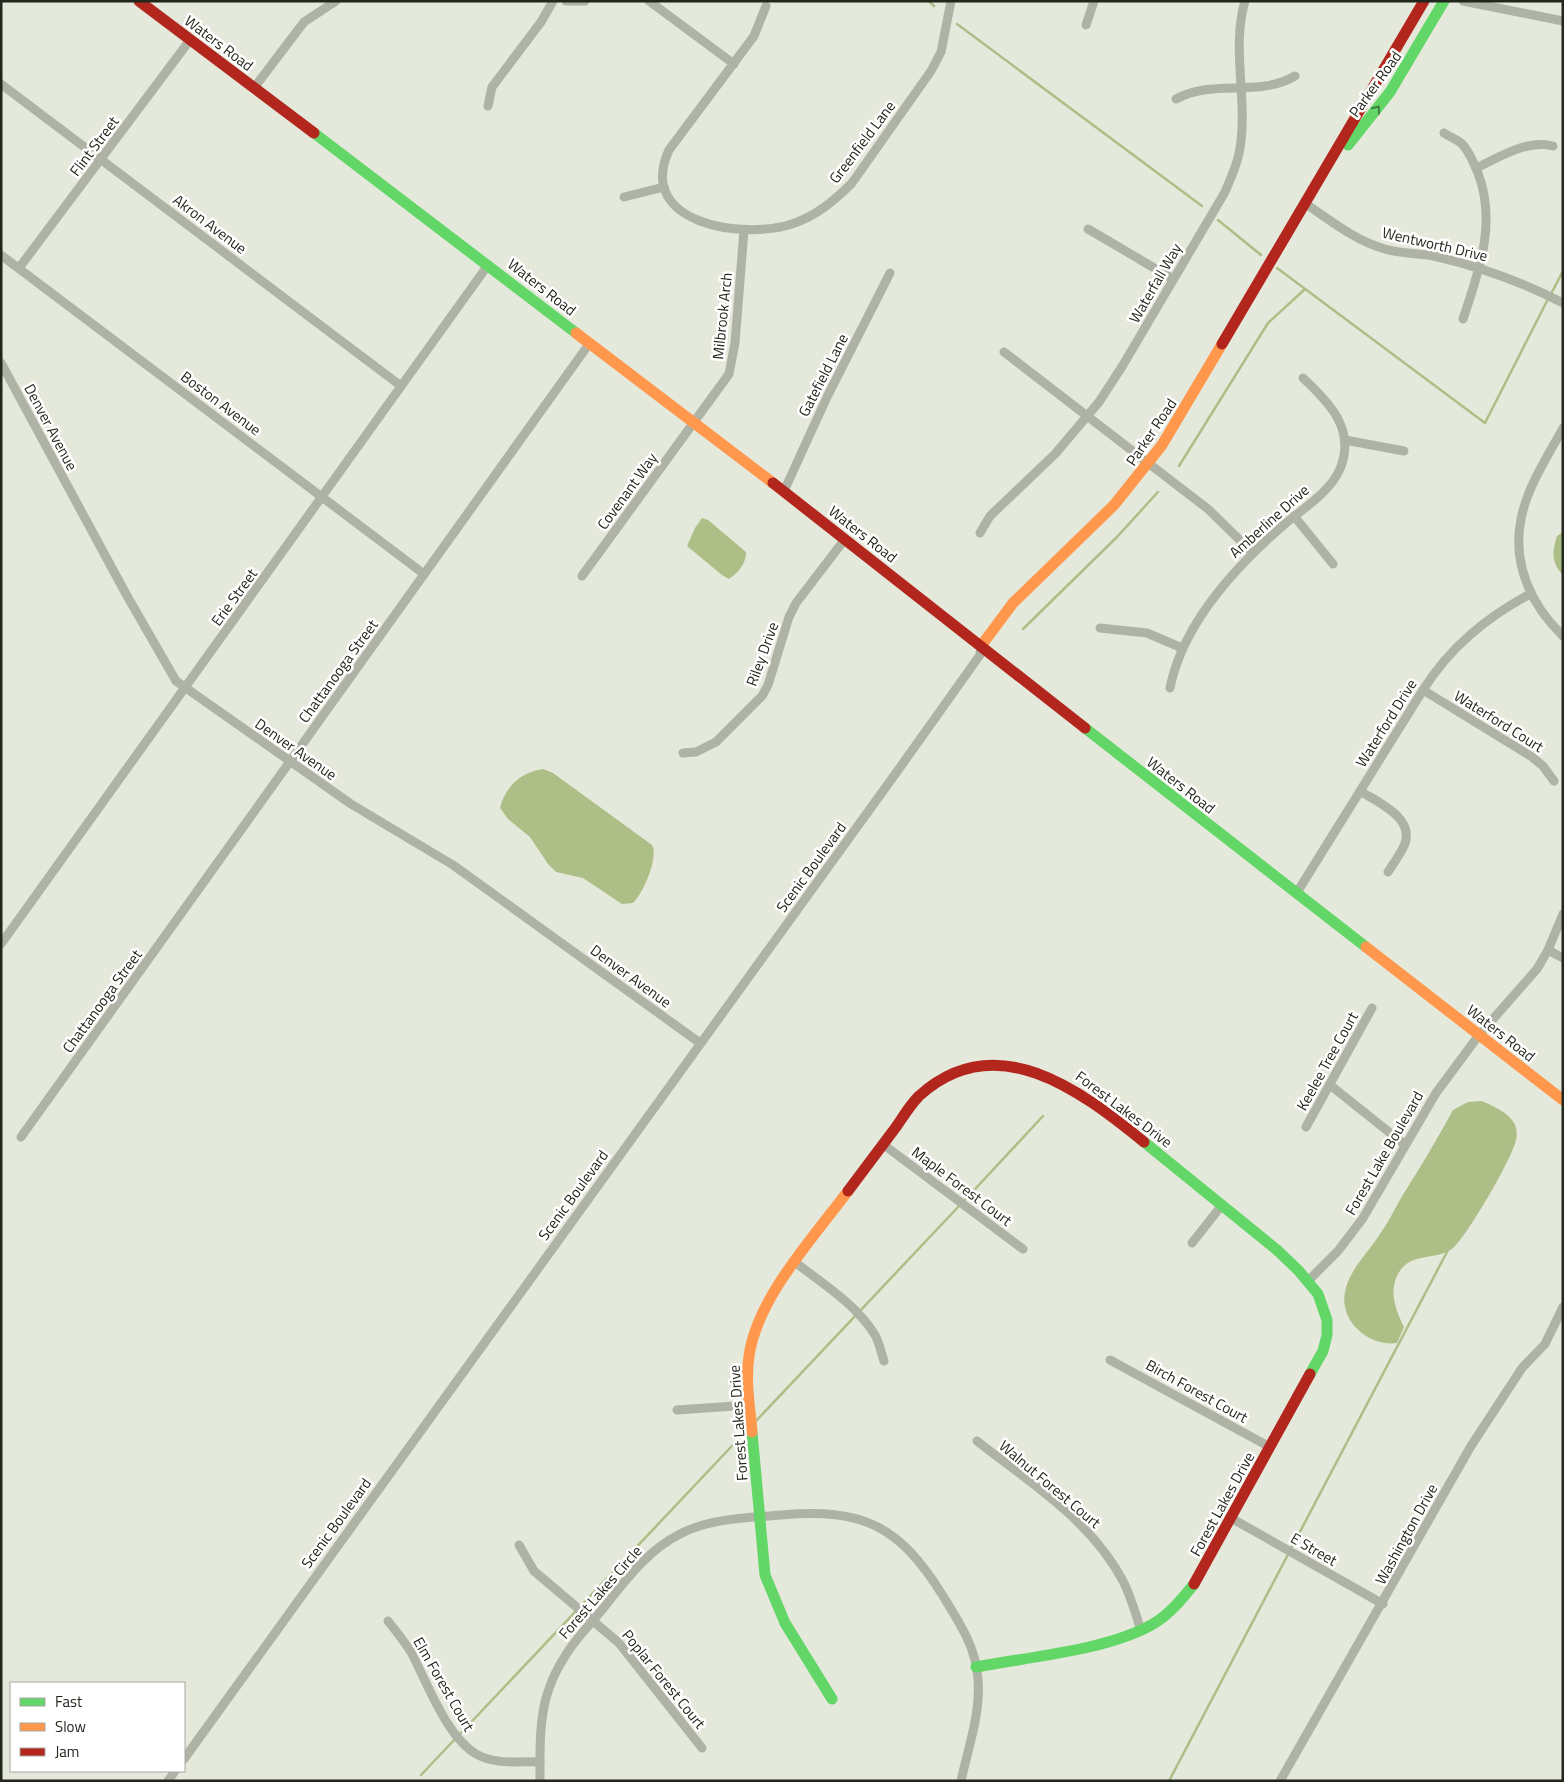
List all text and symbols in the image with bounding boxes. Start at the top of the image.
street label: Waters Road [180,9,258,77]
street label: Parker Road [1343,46,1407,122]
street label: Greenfield Lane [823,96,901,188]
one-way arrow [1371,106,1379,115]
street label: Flint Street [64,111,125,181]
street label: Akron Avenue [168,189,252,259]
street label: Wentworth Drive [1380,221,1490,267]
street label: Waterfall Way [1123,239,1187,327]
street label: Waters Road [503,253,581,321]
street label: Milbrook Arch [706,271,738,361]
street label: Gatefield Lane [792,329,854,421]
street label: Boston Avenue [176,365,266,441]
street label: Denver Avenue [18,380,84,474]
street label: Parker Road [1120,394,1182,470]
street label: Covenant Way [591,448,663,534]
street label: Amberline Drive [1224,479,1314,563]
street label: Waters Road [824,500,902,568]
street label: Erie Street [205,563,263,631]
street label: Chattanooga Street [293,614,384,727]
street label: Riley Drive [740,619,784,689]
street label: Waterford Drive [1350,674,1422,772]
street label: Waterford Court [1450,684,1549,758]
street label: Denver Avenue [250,712,342,786]
street label: Waters Road [1142,751,1220,819]
street label: Scenic Boulevard [770,817,852,917]
street label: Denver Avenue [586,939,676,1013]
street label: Chattanooga Street [57,944,148,1057]
street label: Waters Road [1462,999,1540,1067]
street label: Keelee Tree Court [1290,1007,1364,1115]
street label: Forest Lakes Drive [1071,1065,1177,1153]
street label: Forest Lake Boulevard [1339,1087,1429,1219]
street label: Maple Forest Court [907,1141,1018,1232]
street label: Scenic Boulevard [532,1145,614,1245]
street label: Birch Forest Court [1142,1353,1253,1429]
street label: Forest Lakes Drive [722,1364,754,1482]
street label: Walnut Forest Court [994,1434,1106,1534]
street label: Forest Lakes Drive [1184,1448,1260,1560]
street label: Scenic Boulevard [295,1473,377,1573]
street label: Washington Drive [1369,1479,1443,1589]
street label: E Street [1286,1526,1342,1572]
street label: Forest Lakes Circle [553,1540,647,1644]
street label: Poplar Forest Court [617,1624,712,1734]
street label: Elm Forest Court [408,1632,481,1736]
legend [10,1682,185,1772]
text: Fast [55,1690,83,1713]
text: Slow [55,1715,86,1738]
text: Jam [55,1740,79,1763]

